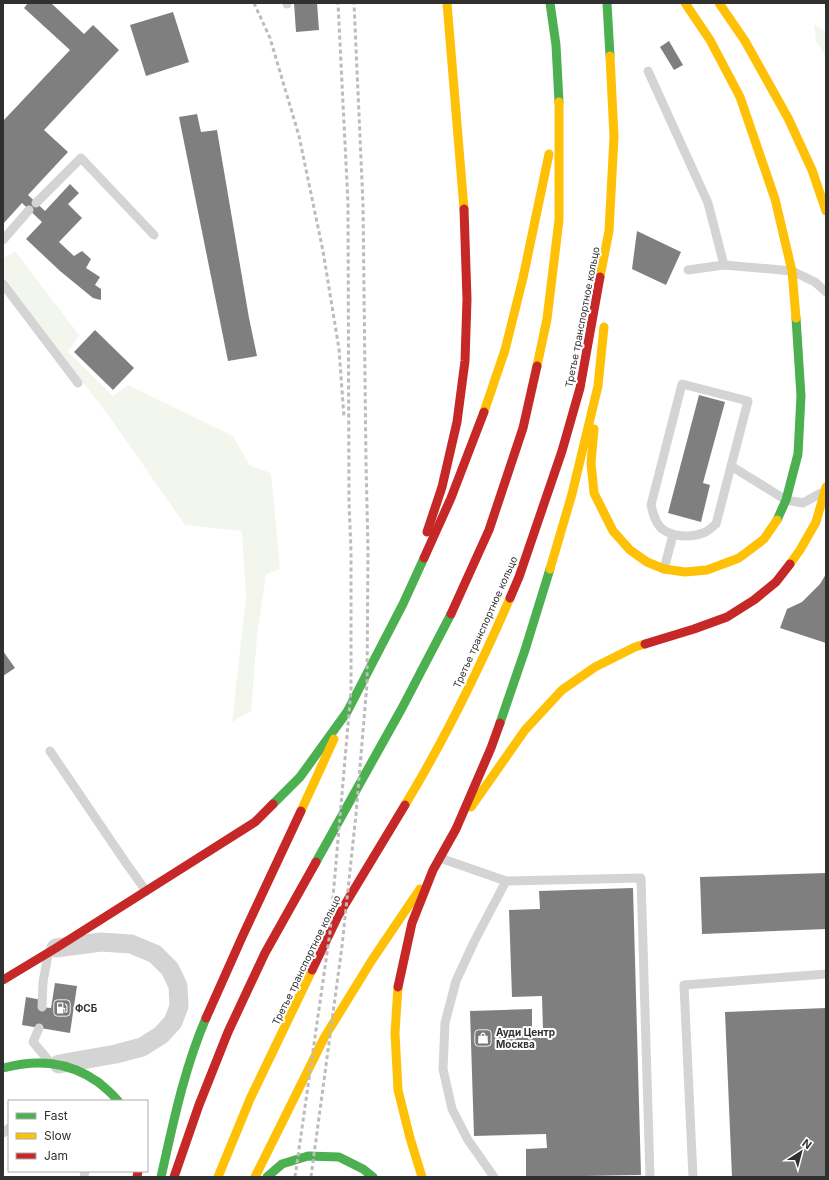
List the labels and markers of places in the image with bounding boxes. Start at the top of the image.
fuel station icon: ФСБ [52,998,72,1018]
place label: ФСБ [75,1002,98,1014]
place label: Ауди Центр Москва [496,1026,555,1050]
shop icon: Ауди Центр Москва [473,1028,493,1048]

